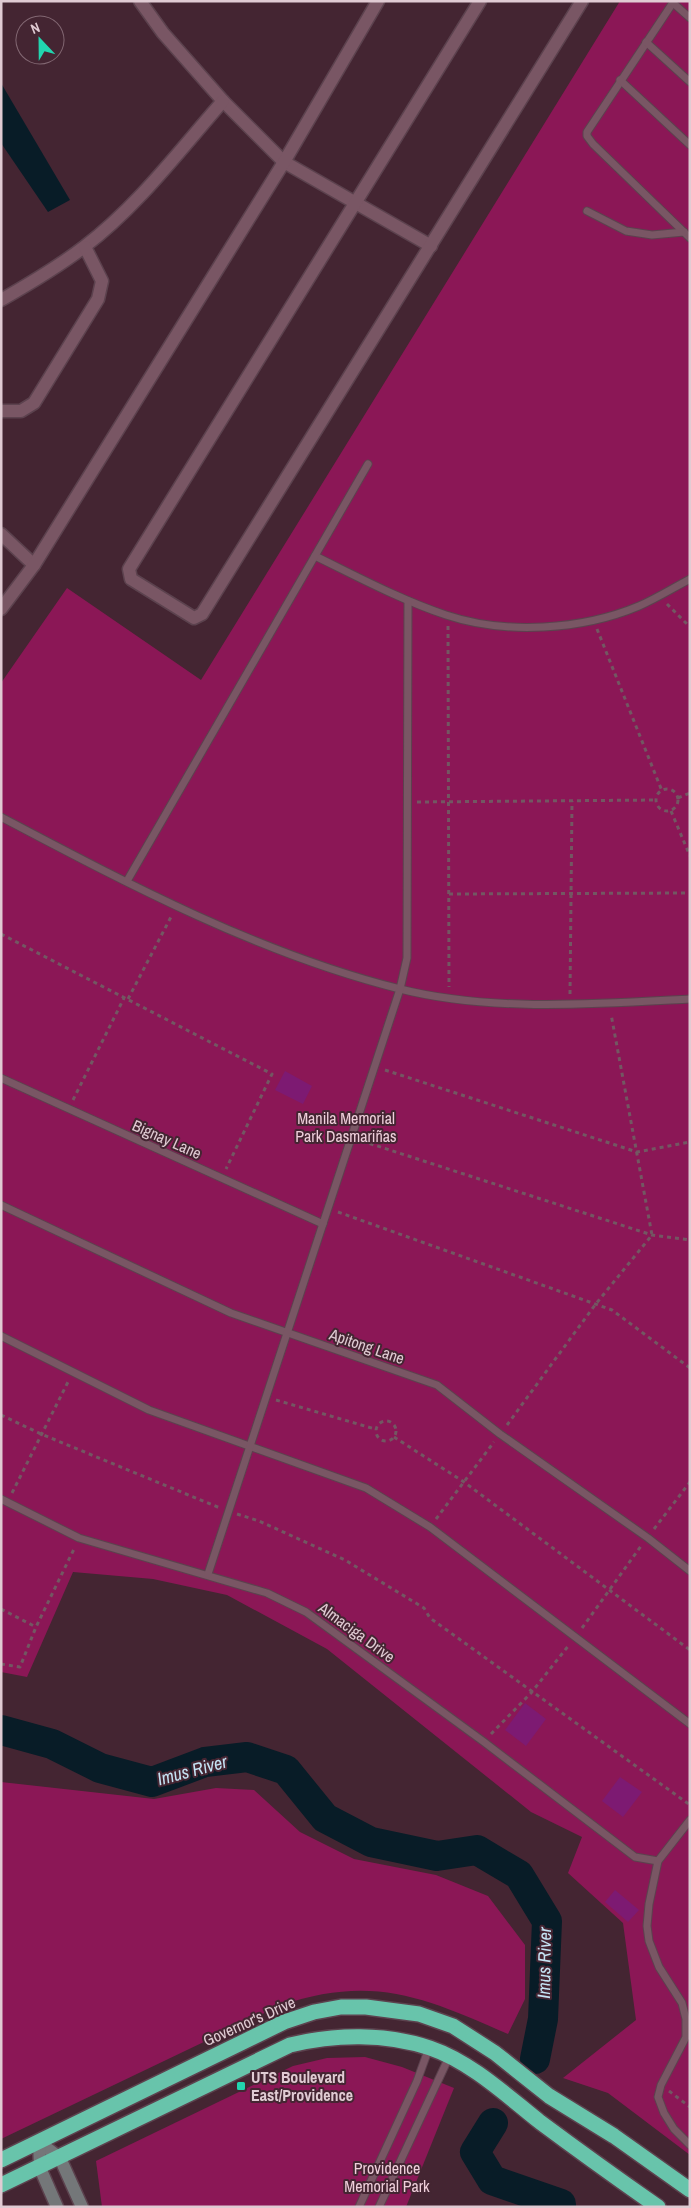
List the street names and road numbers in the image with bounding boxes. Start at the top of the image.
street label: Bignay Lane [129,1114,205,1164]
street label: Apitong Lane [326,1323,407,1369]
street label: Almaciga Drive [313,1596,400,1667]
street label: Governor's Drive [199,1991,299,2051]

